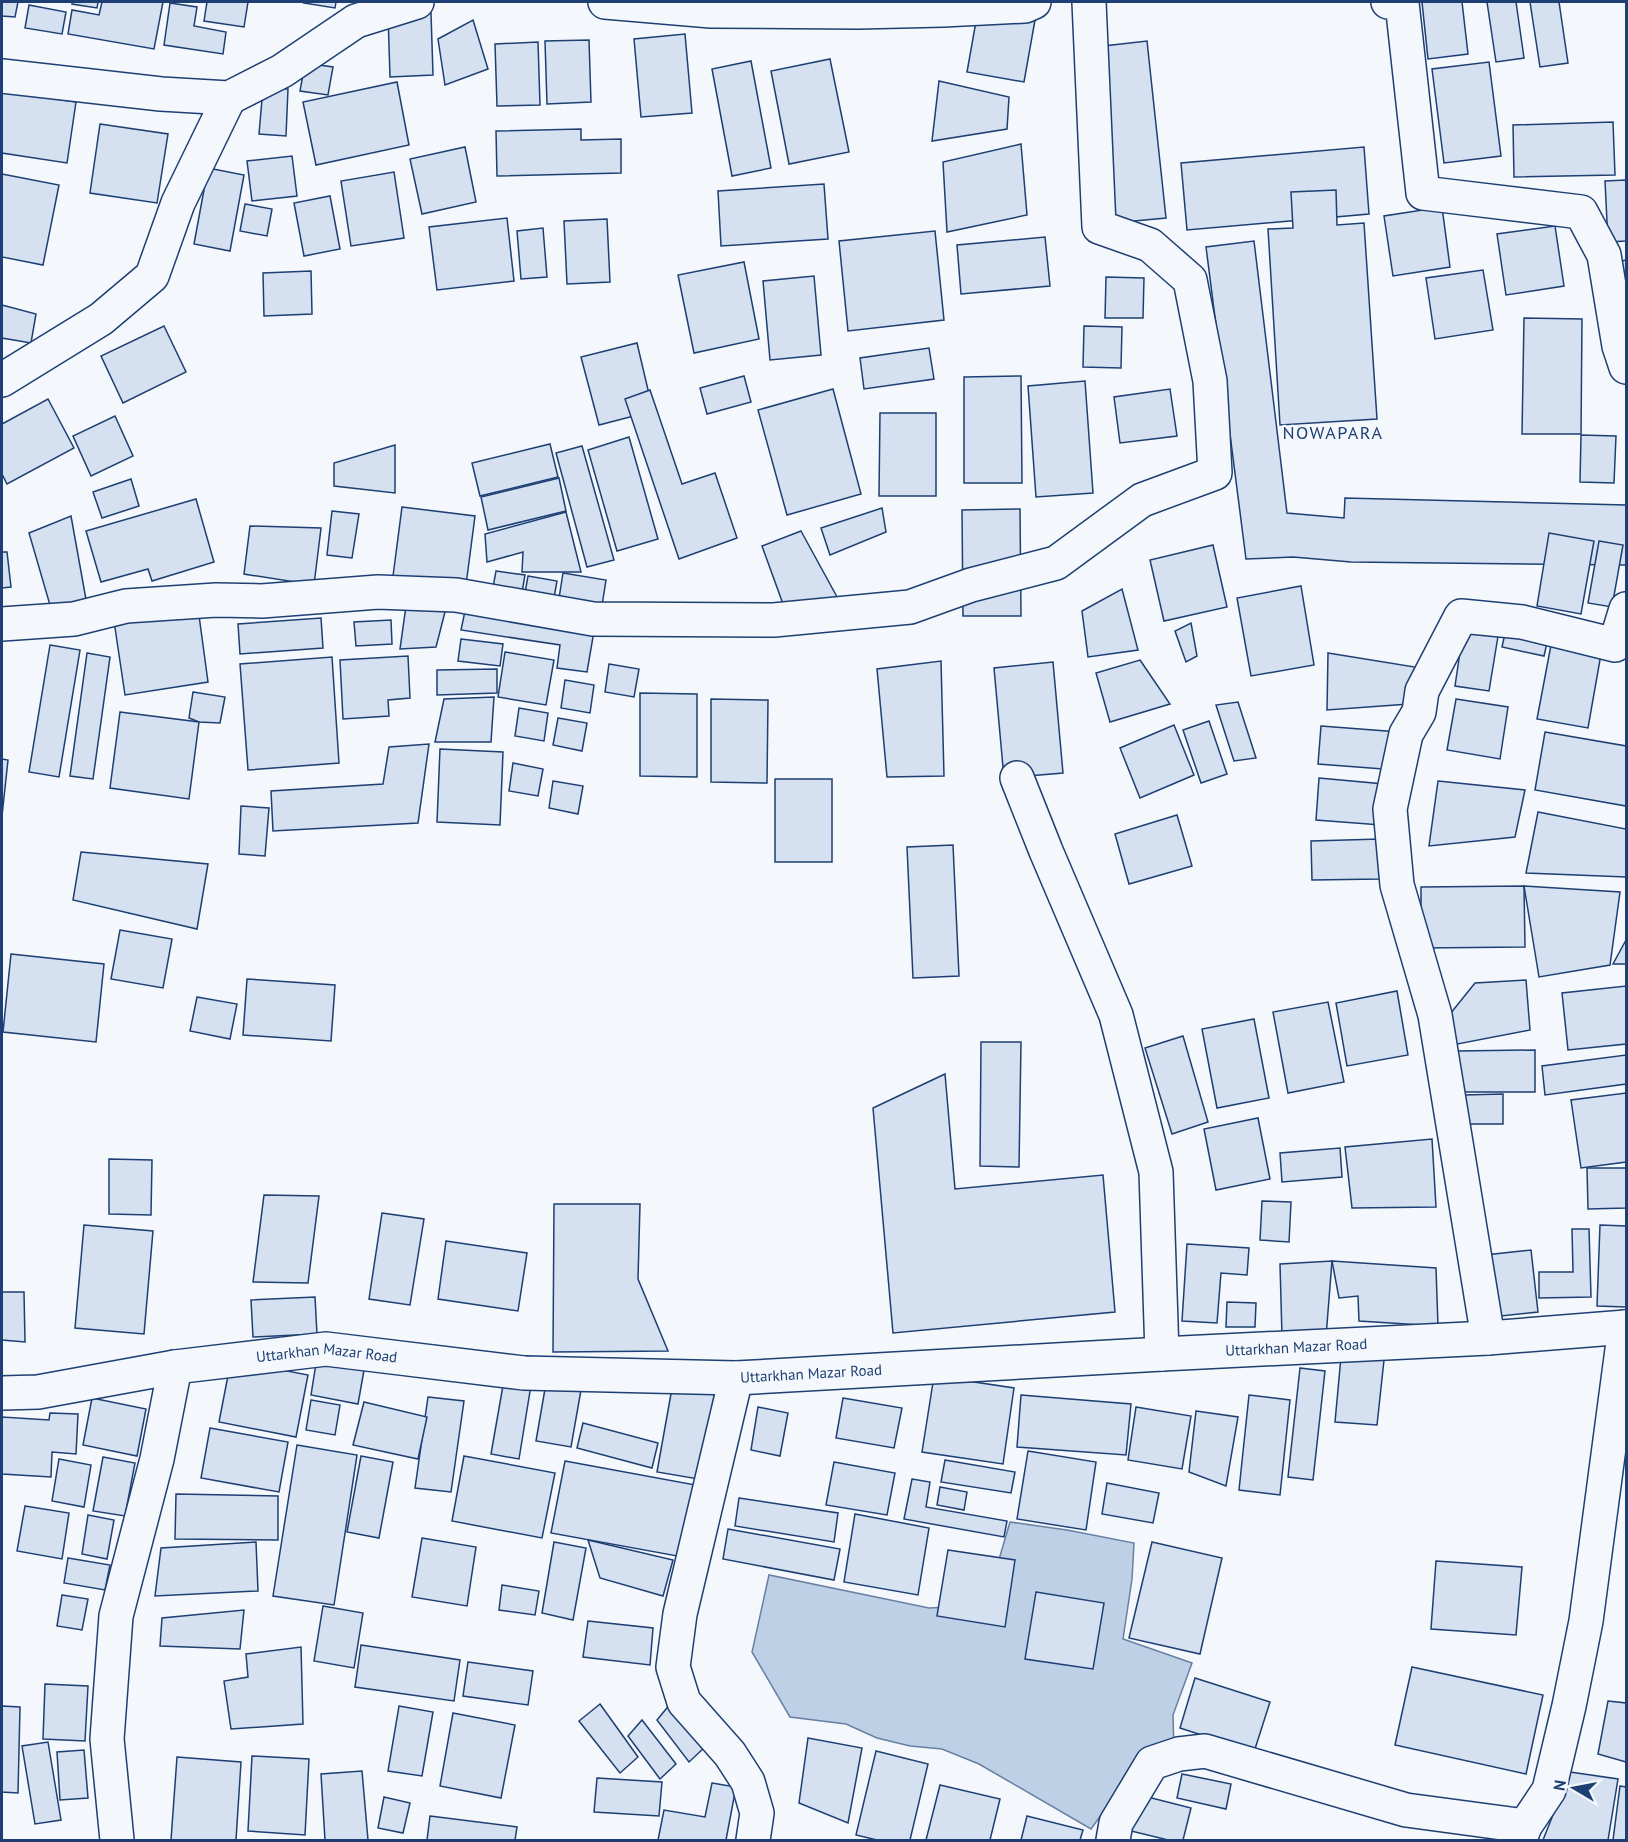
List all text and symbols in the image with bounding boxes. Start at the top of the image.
district label: NOWAPARA [1282,421,1384,444]
street label: Uttarkhan Mazar Road [1225,1334,1368,1360]
street label: Uttarkhan Mazar Road [255,1339,398,1367]
street label: Uttarkhan Mazar Road [740,1360,882,1387]
north arrow [1544,1758,1604,1818]
text: N [1548,1778,1570,1792]

